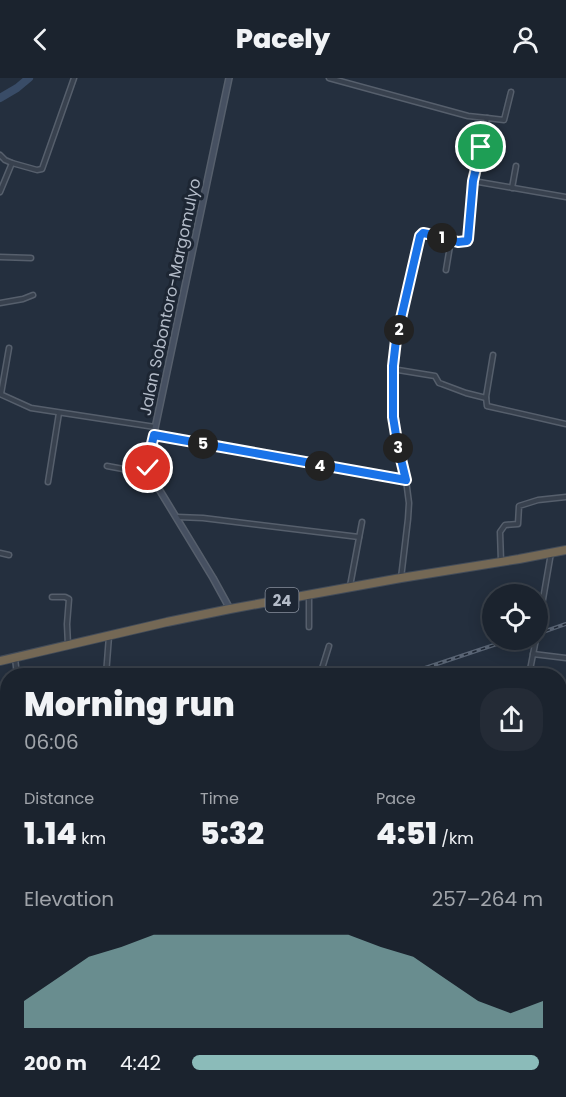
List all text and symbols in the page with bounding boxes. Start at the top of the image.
text: Pacely [236,20,330,57]
icon: back [24,23,57,56]
icon: person [509,23,542,56]
pin [455,121,506,172]
icon: arrive [464,130,497,163]
street label: Jalan Sobontoro-Margomulyo [134,176,206,418]
pin: 1 [427,223,457,253]
text: 1 [439,226,445,249]
pin: 2 [384,315,414,345]
text: 2 [394,318,404,341]
pin: 5 [188,429,218,459]
text: 5 [198,432,208,455]
pin: 3 [383,433,413,463]
text: 3 [393,436,403,459]
pin [122,442,173,493]
icon: check [131,451,164,484]
pin: 4 [305,451,335,481]
text: 4 [315,454,325,477]
map controls [482,584,548,650]
button: locate [482,584,548,650]
road number: 24 [266,588,298,612]
text: Morning run [24,681,235,728]
button: share [480,688,543,751]
text: 06:06 [24,728,79,756]
text: Distance [24,787,94,810]
text: Time [200,787,239,810]
text: Pace [376,787,416,810]
text: 1.14 [24,812,77,855]
text: 5:32 [200,812,264,855]
text: 4:51 [376,812,437,855]
text: km [77,827,106,850]
text: /km [437,827,474,850]
text: Elevation [24,885,114,913]
text: 257–264 m [432,885,543,913]
text: 200 m [24,1049,87,1077]
text: 4:42 [120,1049,161,1077]

